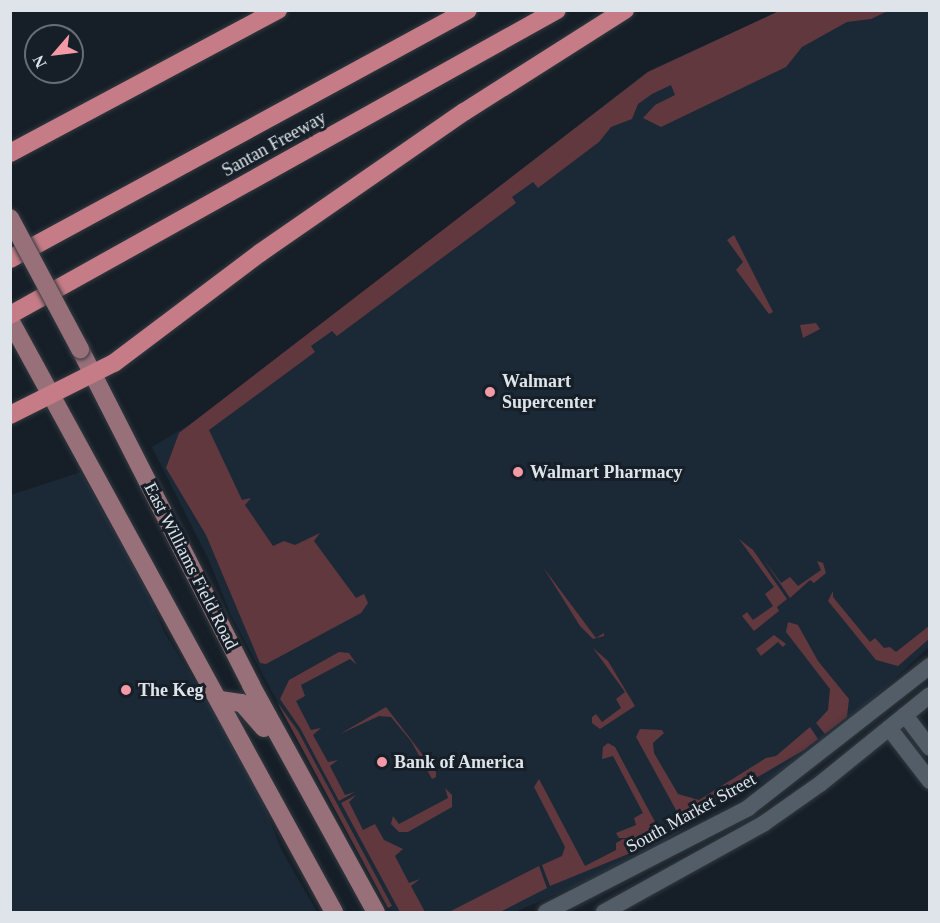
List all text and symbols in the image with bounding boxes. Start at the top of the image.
north arrow [24,24,84,84]
text: N [29,53,50,71]
street label: Santan Freeway [218,107,330,181]
place label: Walmart Supercenter [502,371,596,413]
marker: Walmart Supercenter [483,385,497,399]
place label: Walmart Pharmacy [530,461,682,483]
marker: Walmart Pharmacy [511,465,525,479]
street label: East Williams Field Road [139,479,243,653]
place label: The Keg [138,679,203,701]
marker: The Keg [119,683,133,697]
place label: Bank of America [394,751,525,773]
marker: Bank of America [375,755,389,769]
street label: South Market Street [622,768,760,858]

